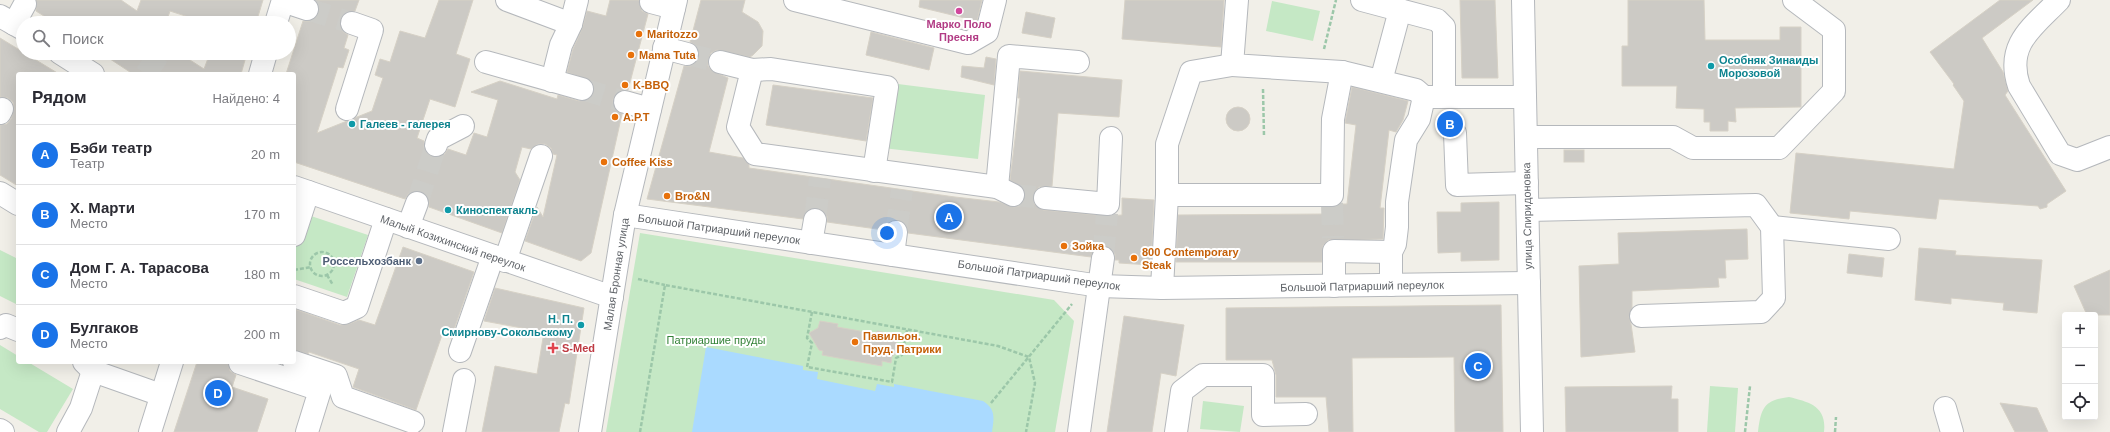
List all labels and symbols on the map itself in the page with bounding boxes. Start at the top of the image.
marker: Марко Поло Пресня [954,6,964,16]
place label: Марко Поло Пресня [926,18,992,43]
place label: Maritozzo [647,28,698,40]
marker: Maritozzo [634,29,644,39]
place label: Mama Tuta [639,49,697,61]
marker: Mama Tuta [626,50,636,60]
place label: Особняк Зинаиды Морозовой [1719,54,1818,79]
marker: Особняк Зинаиды Морозовой [1706,61,1716,71]
place label: K-BBQ [633,79,669,91]
marker: K-BBQ [620,80,630,90]
pin: B [1437,109,1463,139]
place label: А.Р.Т [623,111,650,123]
marker: А.Р.Т [610,112,620,122]
place label: Галеев - галерея [360,118,451,130]
marker: Галеев - галерея [347,119,357,129]
place label: Coffee Kiss [612,156,673,168]
marker: Coffee Kiss [599,157,609,167]
street label: улица Спиридоновка [1520,161,1534,270]
place label: Bro&N [675,190,710,202]
marker: Bro&N [662,191,672,201]
pin: A [936,202,962,232]
place label: Киноспектакль [456,204,538,216]
marker: Киноспектакль [443,205,453,215]
street label: Малый Козихинский переулок [379,212,527,274]
street label: Большой Патриарший переулок [637,212,801,246]
street label: Малая Бронная улица [601,216,631,331]
your location [877,223,897,243]
place label: Зойка [1072,240,1105,252]
marker: Зойка [1059,241,1069,251]
place label: 800 Contemporary Steak [1142,246,1239,271]
marker: 800 Contemporary Steak [1129,253,1139,263]
place label: Россельхозбанк [323,255,411,267]
marker: Россельхозбанк [414,256,424,266]
street label: Большой Патриарший переулок [957,258,1121,292]
street label: Большой Патриарший переулок [1280,279,1444,293]
place label: Н. П. Смирнову-Сокольскому [441,313,574,338]
marker: Н. П. Смирнову-Сокольскому [576,320,586,330]
place label: Павильон. Пруд. Патрики [863,330,942,355]
park label: Патриаршие пруды [667,334,766,346]
marker: Павильон. Пруд. Патрики [850,337,860,347]
marker: S-Med [547,342,559,354]
place label: S-Med [562,342,595,354]
pin: C [1465,351,1491,381]
pin: D [205,378,231,408]

